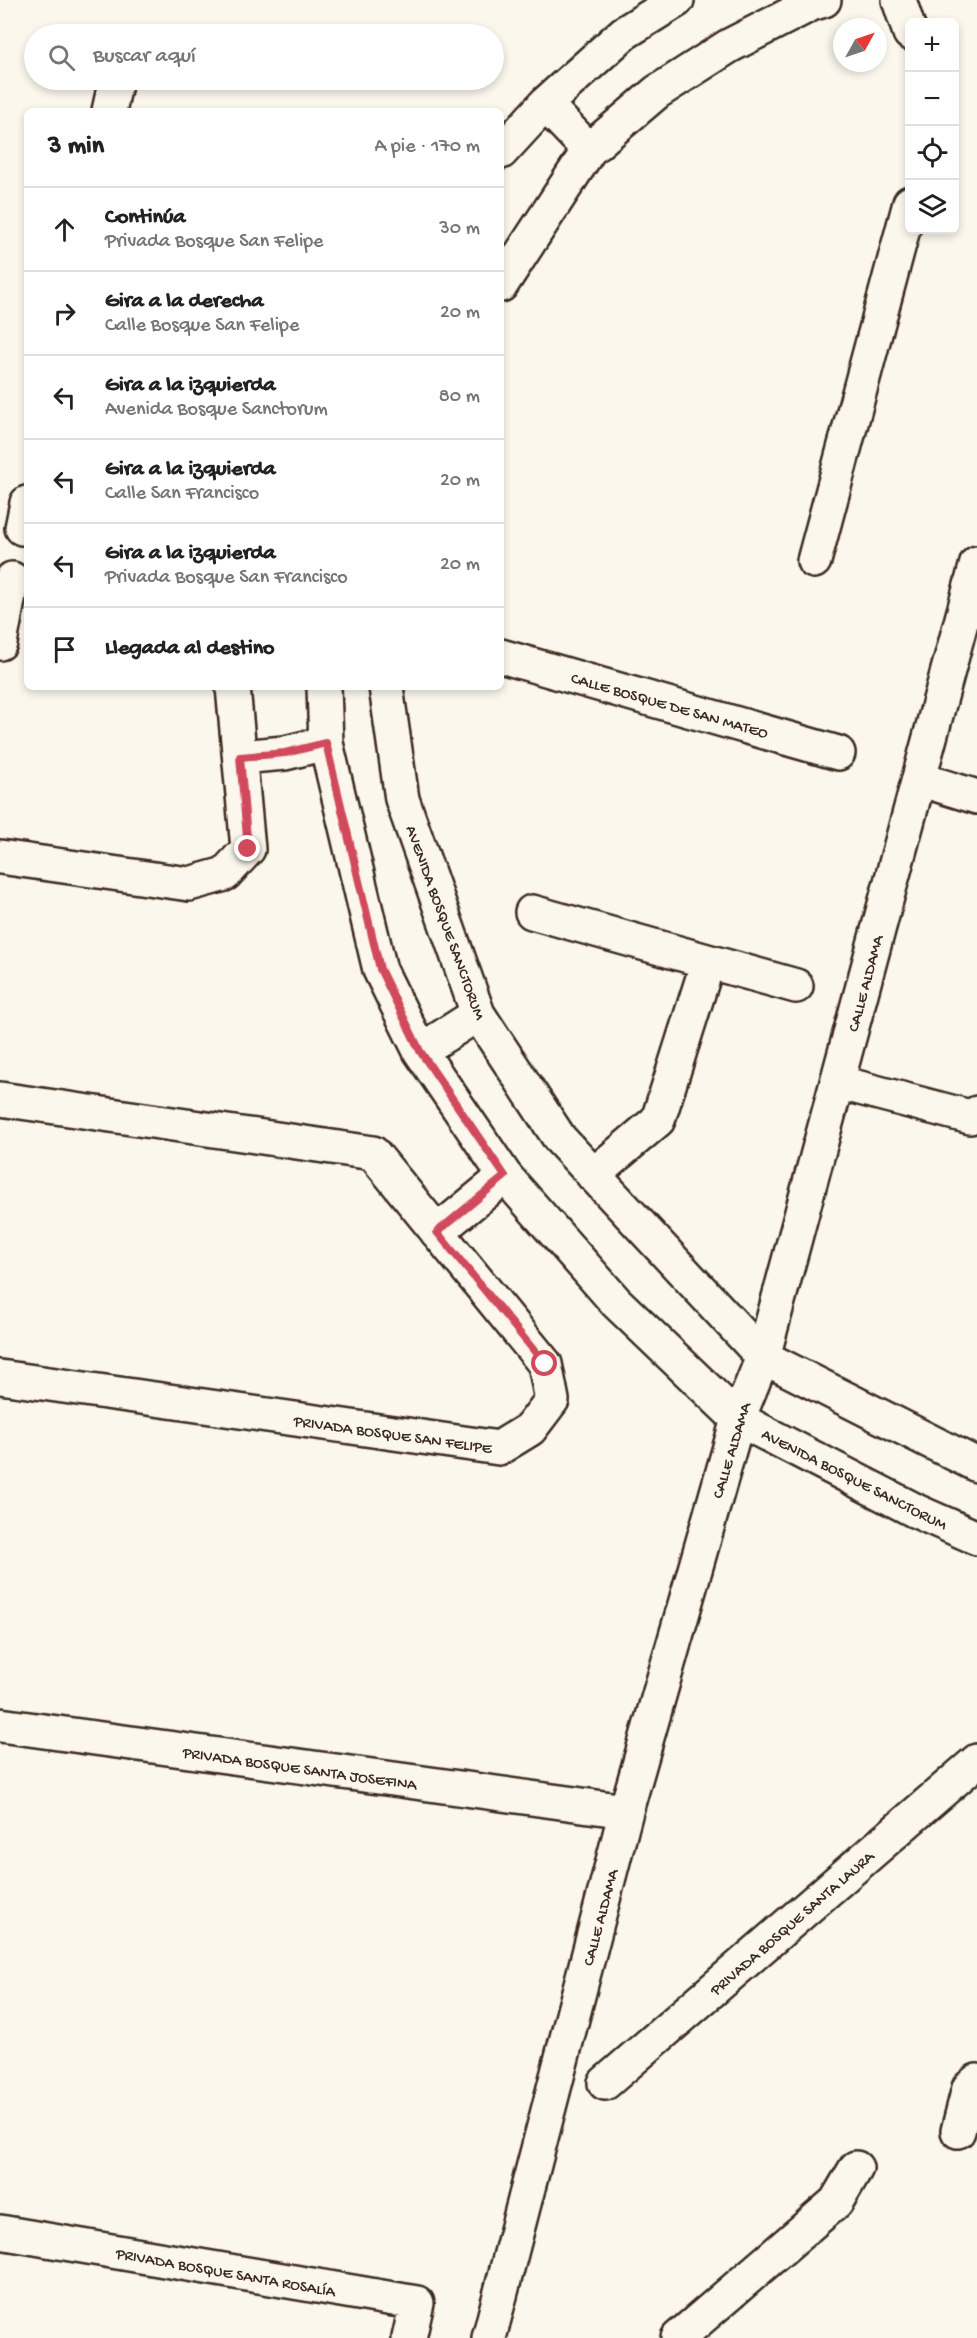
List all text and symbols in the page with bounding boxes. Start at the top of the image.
north arrow [833,18,887,72]
map controls [905,18,959,234]
button: + [905,18,959,72]
search box [24,24,504,90]
icon: search [45,41,78,74]
text: Buscar aquí [93,44,196,70]
button: − [905,72,959,126]
button: locate [905,126,959,180]
text: 3 min [48,132,104,163]
text: A pie · 170 m [374,136,480,159]
button: layers [905,180,959,234]
text: Continúa [105,205,186,231]
icon: ahead [48,213,81,246]
text: 30 m [439,218,480,241]
text: Privada Bosque San Felipe [105,231,323,254]
text: Gira a la derecha [105,289,263,315]
icon: right [48,297,81,330]
text: 20 m [440,302,480,325]
text: Calle Bosque San Felipe [105,315,299,338]
text: Gira a la izquierda [105,373,276,399]
icon: left [48,381,81,414]
text: 80 m [439,386,480,409]
text: Avenida Bosque Sanctorum [105,399,328,422]
text: Gira a la izquierda [105,457,276,483]
icon: left [48,465,81,498]
text: 20 m [440,470,480,493]
text: Calle San Francisco [105,483,259,506]
text: Gira a la izquierda [105,541,276,567]
icon: left [48,549,81,582]
text: 20 m [440,554,480,577]
text: Privada Bosque San Francisco [105,567,348,590]
icon: arrive [48,633,81,666]
text: Llegada al destino [105,636,275,662]
street label: CALLE BOSQUE DE SAN MATEO [568,670,770,745]
street label: AVENIDA BOSQUE SANCTORUM [400,823,488,1024]
route end [234,835,260,861]
street label: CALLE ALDAMA [845,932,890,1034]
route start [531,1350,557,1376]
street label: CALLE ALDAMA [710,1399,757,1501]
street label: PRIVADA BOSQUE SAN FELIPE [291,1413,494,1460]
street label: AVENIDA BOSQUE SANCTORUM [757,1426,950,1537]
street label: PRIVADA BOSQUE SANTA JOSEFINA [180,1744,419,1797]
street label: PRIVADA BOSQUE SANTA LAURA [707,1847,880,2002]
street label: CALLE ALDAMA [580,1866,625,1968]
street label: PRIVADA BOSQUE SANTA ROSALÍA [113,2245,338,2303]

